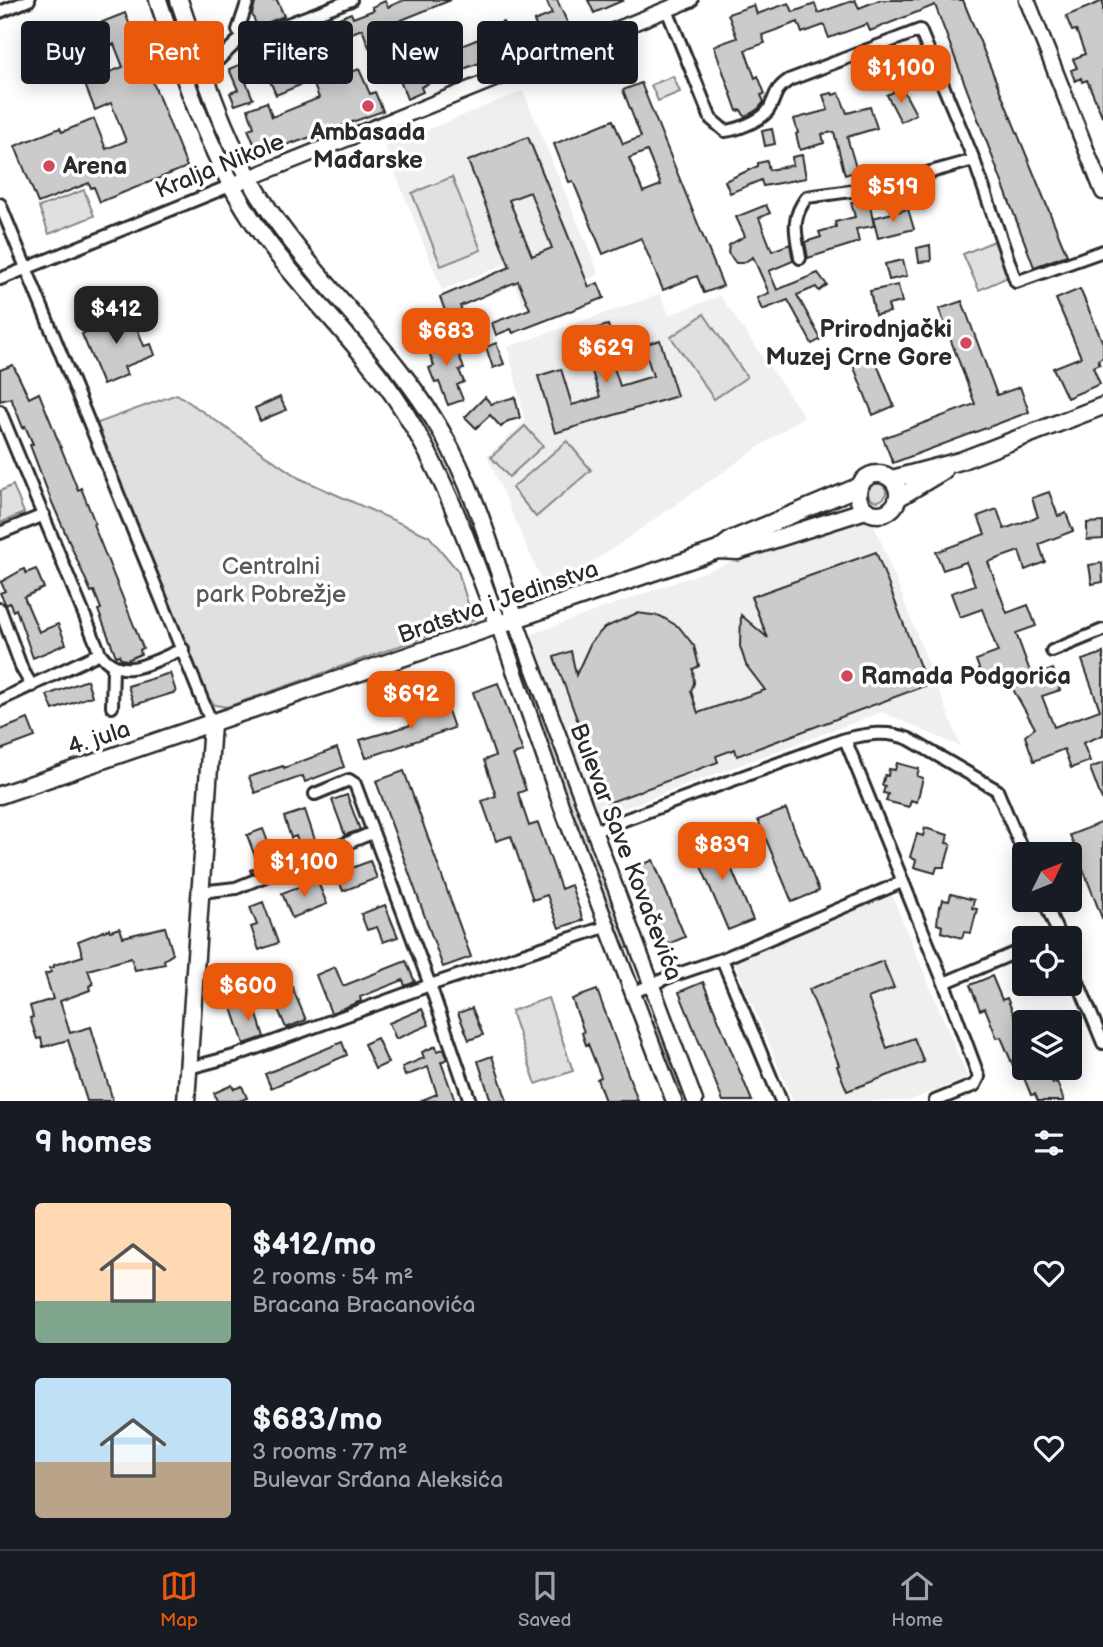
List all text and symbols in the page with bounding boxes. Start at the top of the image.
chip: Buy [21,21,110,84]
chip: Rent [124,21,224,84]
chip: Filters [238,21,353,84]
chip: New [367,21,463,84]
chip: Apartment [477,21,638,84]
pin: $1,100 [844,46,958,105]
text: $1,100 [867,54,935,82]
marker: Ambasada Mađarske [360,98,376,114]
place label: Ambasada Mađarske [309,118,426,175]
street label: Kralja Nikole [151,127,289,205]
place label: Arena [62,152,127,181]
marker: Arena [41,158,57,174]
pin: $519 [852,164,934,224]
text: $519 [867,173,919,201]
pin: $412 [75,286,157,346]
text: $412 [90,295,142,323]
pin: $683 [405,308,487,368]
place label: Prirodnjački Muzej Crne Gore [765,315,952,372]
text: $683 [418,317,474,345]
pin: $629 [565,326,647,385]
text: $629 [578,334,634,362]
marker: Prirodnjački Muzej Crne Gore [958,335,974,351]
park label: Centralni park Pobrežje [196,552,346,609]
street label: Bratstva i Jedinstva [394,554,602,650]
place label: Ramada Podgorica [861,662,1071,691]
marker: Ramada Podgorica [839,668,855,684]
pin: $692 [370,672,452,731]
text: $692 [383,680,439,708]
street label: 4. jula [64,714,134,762]
street label: Bulevar Save Kovačevića [564,719,688,985]
pin: $839 [681,822,763,882]
text: $839 [694,831,750,859]
pin: $1,100 [247,839,361,899]
north arrow [1012,842,1082,912]
map controls [1012,842,1082,1080]
text: $1,100 [270,848,338,876]
button: locate [1012,926,1082,996]
pin: $600 [207,964,289,1023]
text: $600 [219,972,277,1000]
button: layers [1012,1010,1082,1080]
icon: filters [1030,1124,1068,1162]
text: 9 homes [35,1125,152,1161]
text: $412/mo [252,1227,376,1263]
icon: home [91,1231,175,1315]
icon: heart [1030,1254,1068,1292]
text: 2 rooms · 54 m² [252,1263,414,1291]
text: Bracana Bracanovića [252,1291,476,1319]
text: $683/mo [252,1402,382,1438]
icon: home [91,1406,175,1490]
icon: heart [1030,1429,1068,1467]
text: 3 rooms · 77 m² [252,1438,408,1466]
text: Bulevar Srđana Aleksića [252,1466,503,1494]
tab: Map [160,1567,198,1632]
tab: Saved [518,1567,571,1632]
tab: Home [891,1567,943,1632]

